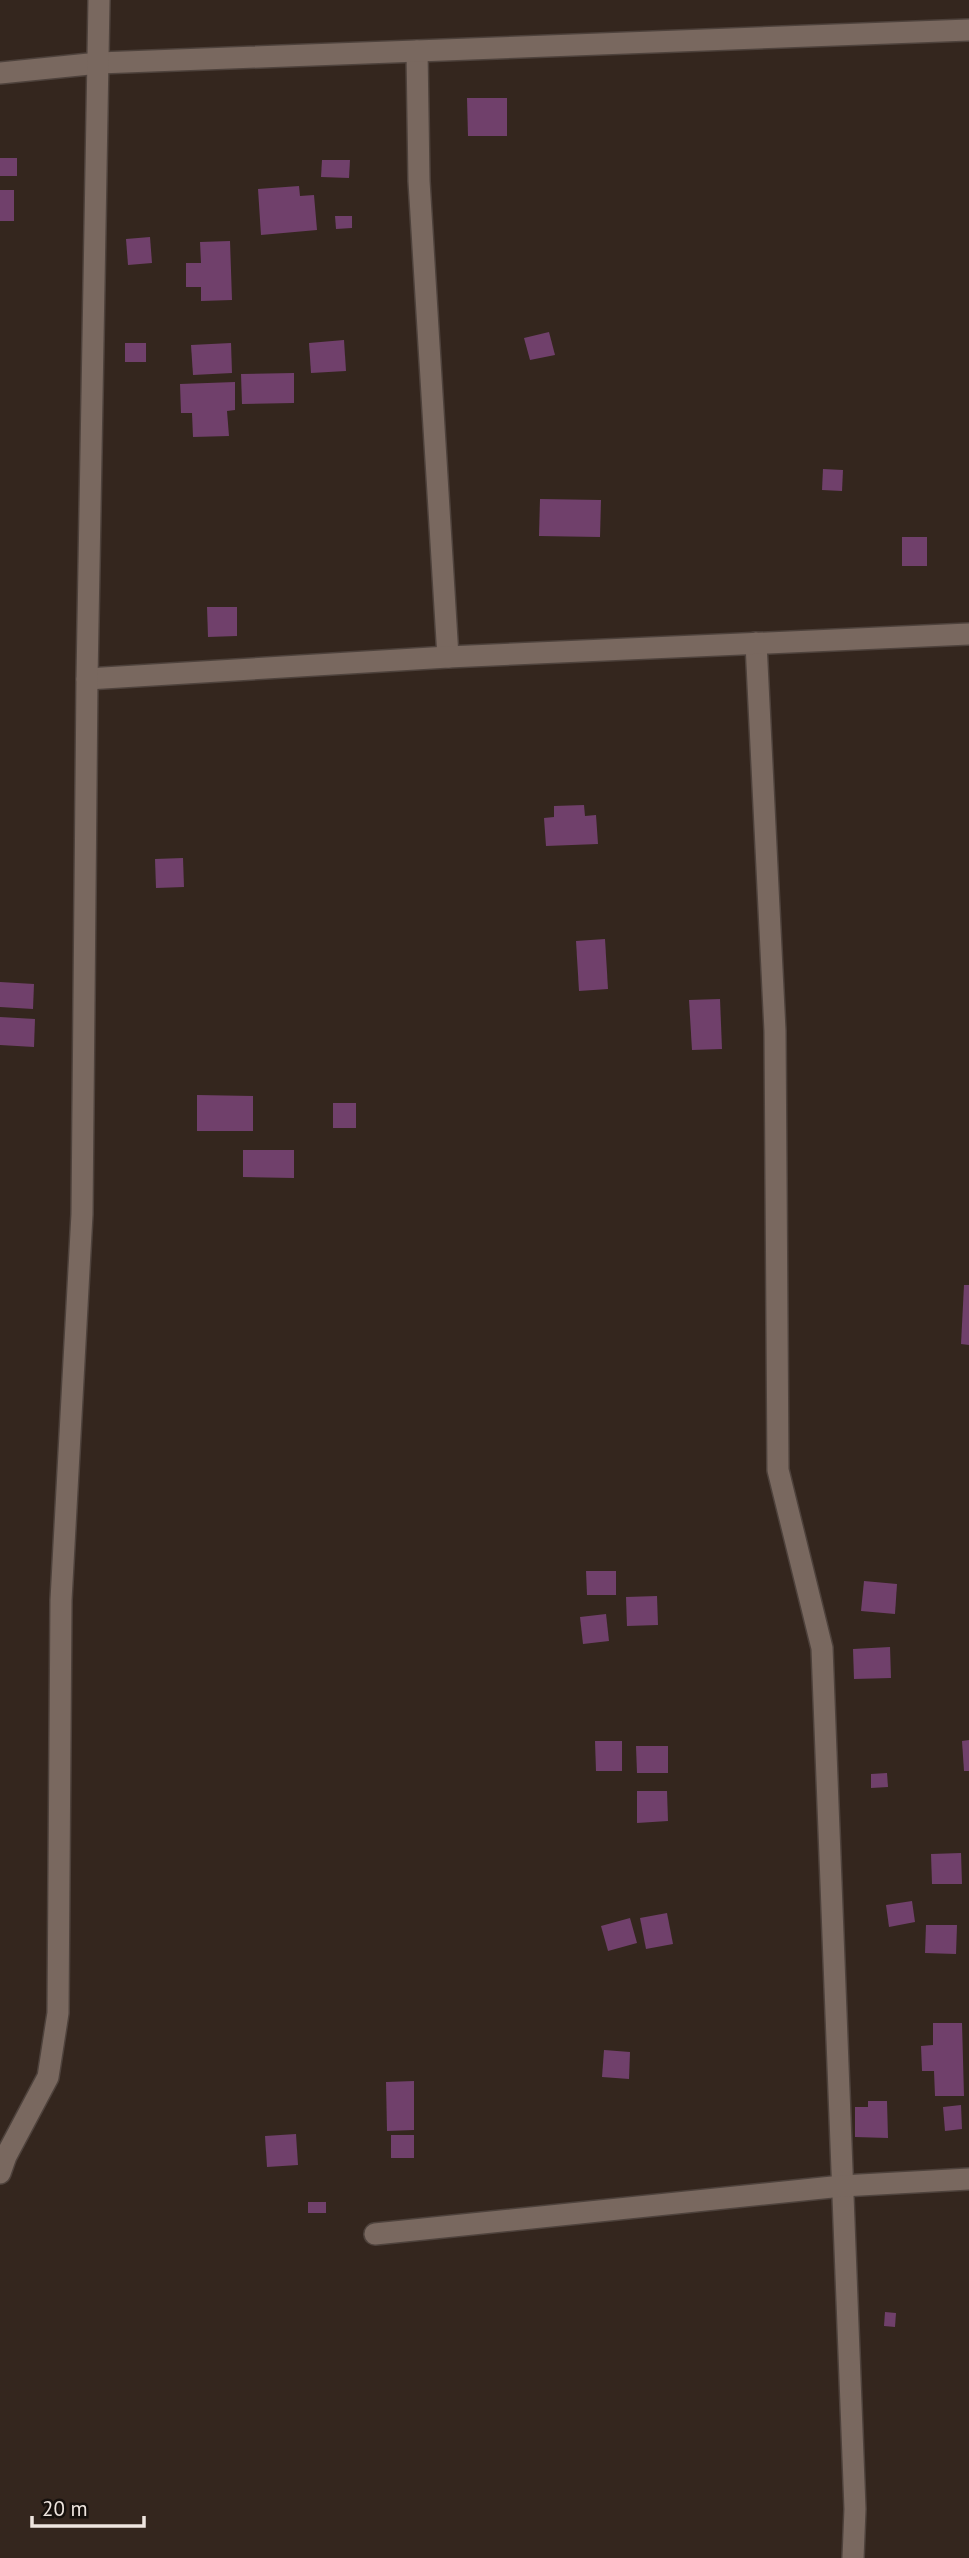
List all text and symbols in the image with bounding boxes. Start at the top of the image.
scale bar [32,2484,144,2528]
text: 20 m [42,2495,88,2522]

